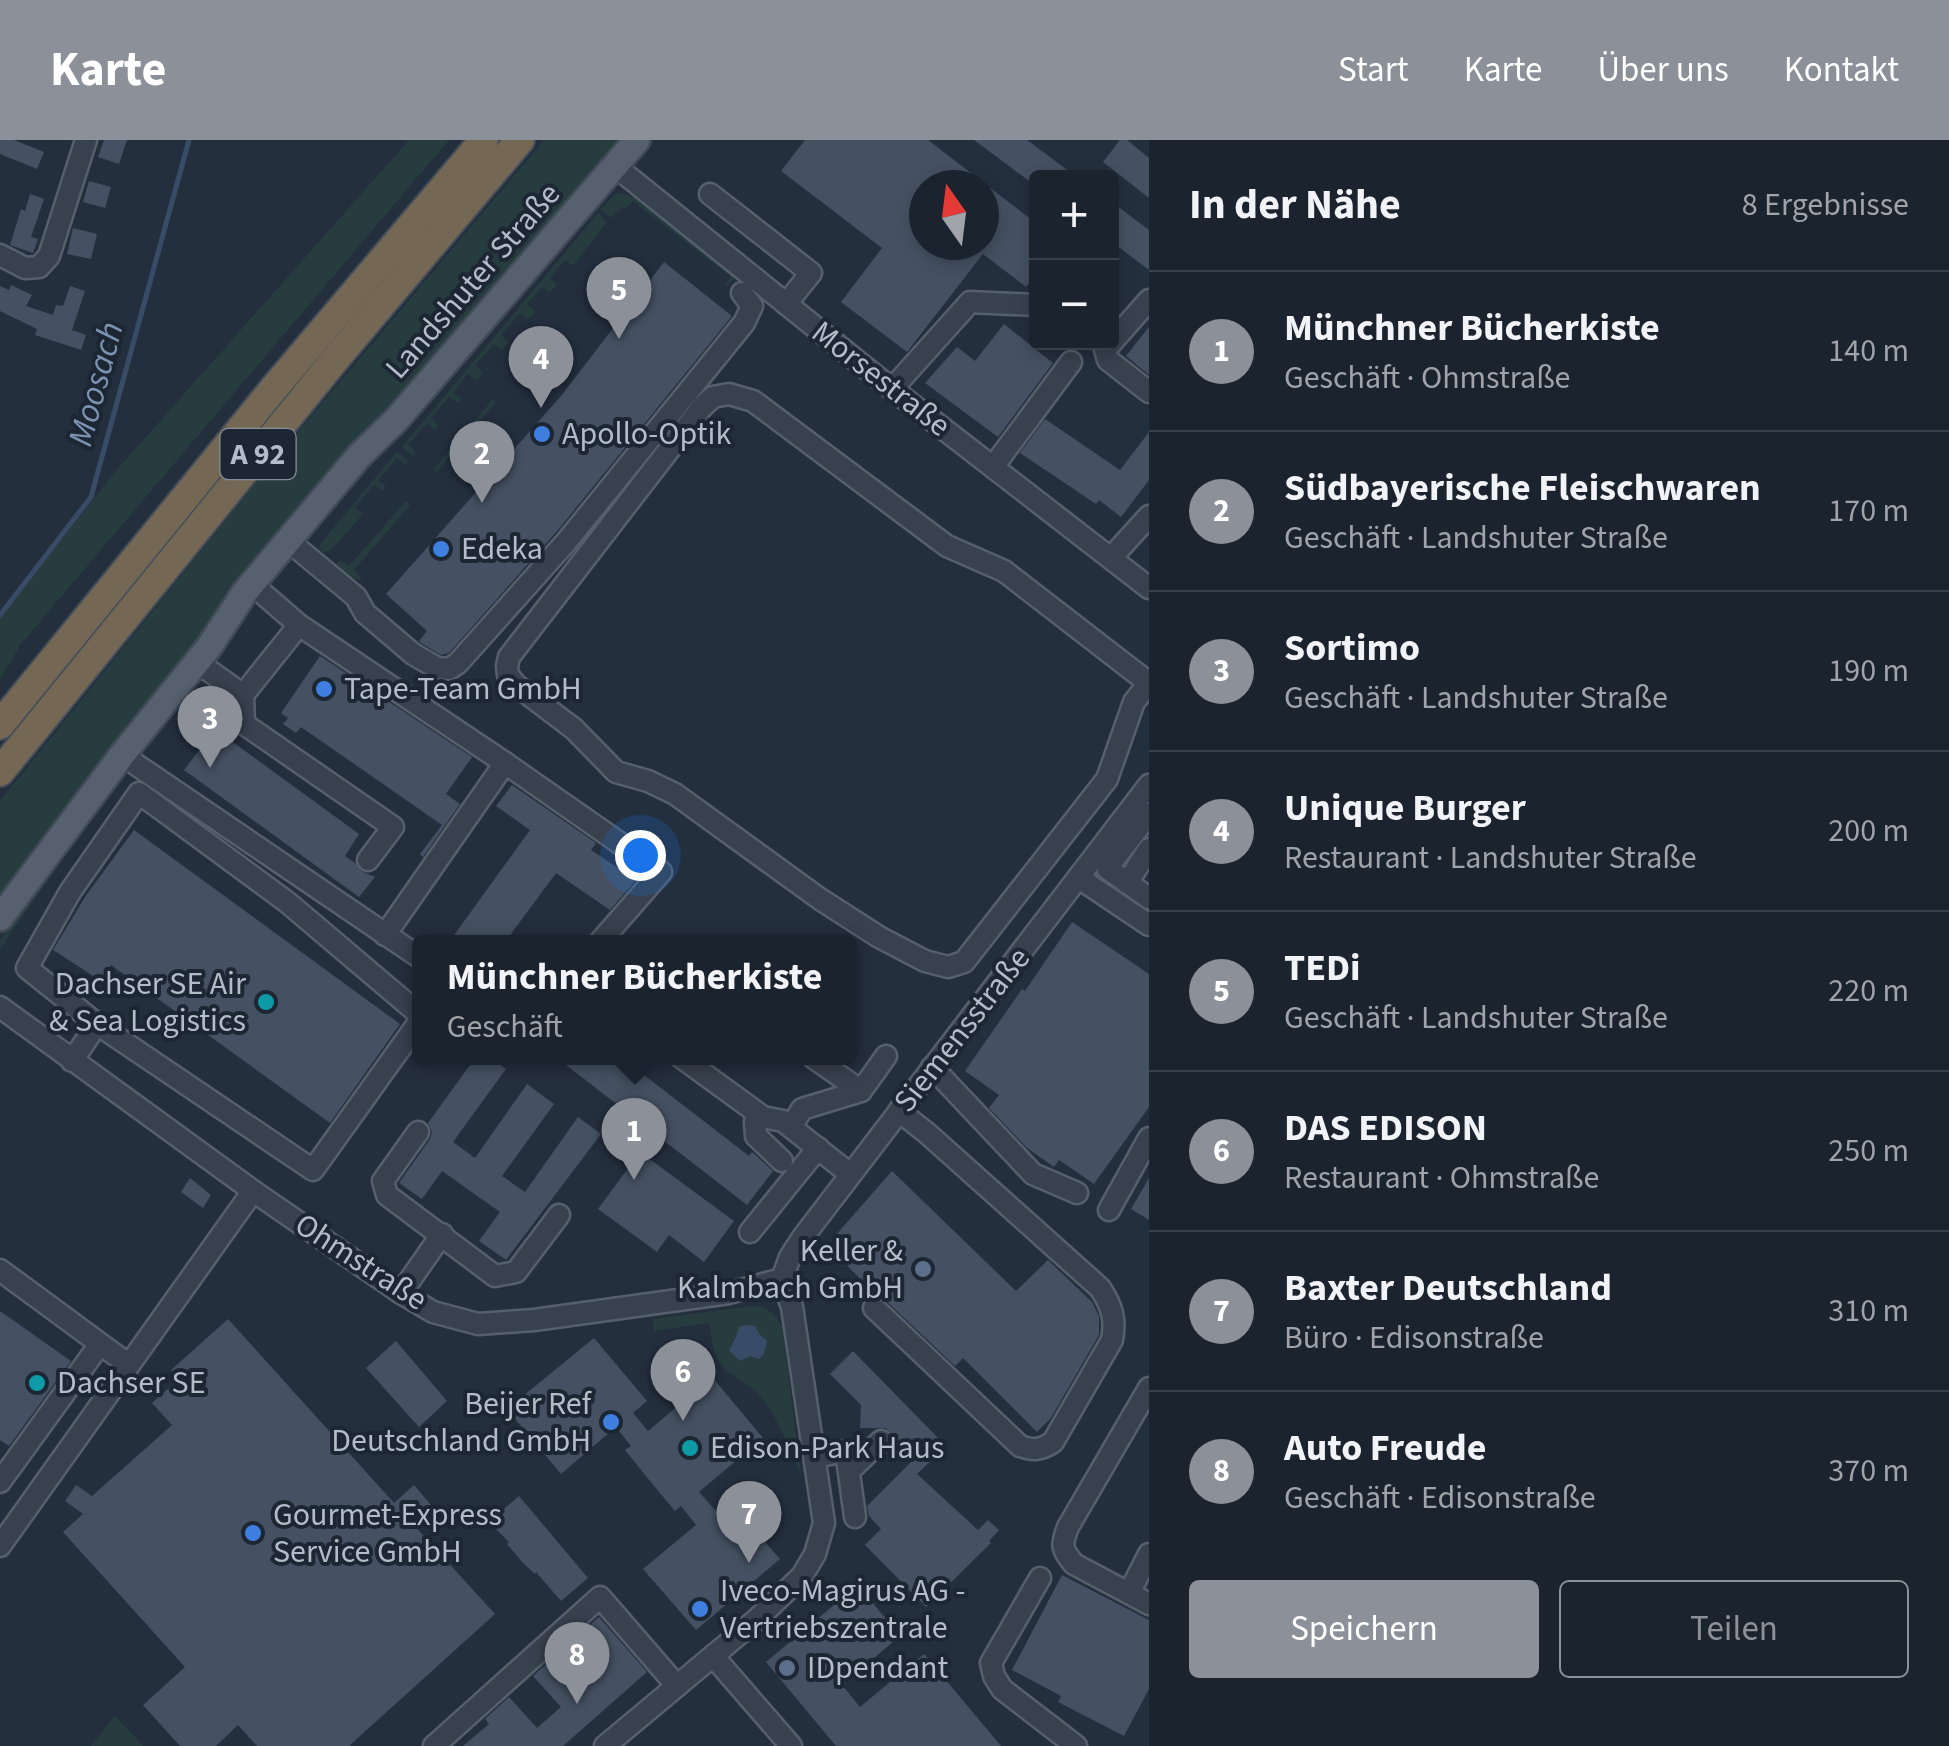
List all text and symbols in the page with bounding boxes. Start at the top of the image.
text: Karte [50,36,166,104]
text: Start [1338,45,1409,95]
text: Karte [1464,45,1542,95]
text: Über uns [1597,45,1729,95]
text: Kontakt [1784,45,1899,95]
north arrow [909,170,999,260]
map controls [1029,170,1119,350]
button: + [1029,170,1119,260]
street label: Landshuter Straße [375,173,571,389]
text: In der Nähe [1189,175,1401,235]
text: 8 Ergebnisse [1742,182,1909,228]
pin: 5 [586,256,652,339]
button: − [1029,260,1119,350]
text: Münchner Bücherkiste [1284,301,1660,355]
street label: Morsestraße [802,310,960,448]
water label: Moosach [55,316,137,452]
pin: 4 [508,326,574,408]
text: 1 [1213,328,1230,374]
text: 140 m [1828,328,1909,374]
text: Geschäft · Ohmstraße [1284,355,1570,401]
place label: Apollo-Optik [562,411,731,457]
pin: 2 [450,420,514,503]
marker: Apollo-Optik [531,423,553,445]
road number: A 92 [220,429,296,479]
text: Südbayerische Fleischwaren [1284,461,1761,515]
text: 2 [1213,488,1230,534]
text: 170 m [1828,488,1909,534]
text: Geschäft · Landshuter Straße [1284,515,1668,561]
place label: Edeka [461,526,543,572]
marker: Edeka [430,538,452,560]
text: Sortimo [1284,621,1420,675]
text: 3 [1213,648,1230,694]
text: 190 m [1828,648,1909,694]
place label: Tape-Team GmbH [344,666,582,712]
text: Geschäft · Landshuter Straße [1284,675,1668,721]
marker: Tape-Team GmbH [313,678,335,700]
pin: 3 [178,686,242,768]
text: Unique Burger [1284,781,1526,835]
text: 4 [1213,808,1230,854]
text: 200 m [1828,808,1909,854]
your location [615,830,666,881]
text: Restaurant · Landshuter Straße [1284,835,1697,881]
popup [412,935,857,1065]
street label: Siemensstraße [883,938,1041,1122]
text: TEDi [1284,941,1361,995]
text: Münchner Bücherkiste [447,950,822,1004]
place label: Dachser SE Air & Sea Logistics [49,961,247,1044]
text: 5 [1213,968,1230,1014]
text: 220 m [1828,968,1909,1014]
marker: Dachser SE Air & Sea Logistics [255,991,277,1013]
text: Geschäft · Landshuter Straße [1284,995,1668,1041]
text: Geschäft [447,1004,563,1050]
pin: 1 [602,1098,666,1180]
text: DAS EDISON [1284,1101,1487,1155]
text: 6 [1213,1128,1230,1174]
text: 250 m [1828,1128,1909,1174]
text: Restaurant · Ohmstraße [1284,1155,1599,1201]
street label: Ohmstraße [286,1202,436,1322]
place label: Keller & Kalmbach GmbH [677,1228,904,1311]
marker: Keller & Kalmbach GmbH [912,1258,934,1280]
text: Baxter Deutschland [1284,1261,1612,1315]
text: 7 [1213,1288,1230,1334]
text: 310 m [1828,1288,1909,1334]
text: Büro · Edisonstraße [1284,1315,1544,1361]
pin: 6 [650,1338,716,1421]
place label: Dachser SE [57,1360,206,1406]
marker: Dachser SE [26,1372,48,1394]
place label: Beijer Ref Deutschland GmbH [331,1381,593,1464]
marker: Beijer Ref Deutschland GmbH [600,1411,622,1433]
text: Auto Freude [1284,1421,1486,1475]
place label: Edison-Park Haus [710,1425,944,1471]
marker: Edison-Park Haus [679,1437,701,1459]
text: 8 [1213,1448,1230,1494]
text: 370 m [1828,1448,1909,1494]
text: Geschäft · Edisonstraße [1284,1475,1596,1521]
pin: 7 [716,1480,782,1563]
place label: Gourmet-Express Service GmbH [273,1492,502,1575]
marker: Gourmet-Express Service GmbH [242,1522,264,1544]
place label: Iveco-Magirus AG - Vertriebszentrale [720,1568,965,1651]
button: Speichern [1189,1580,1539,1678]
button: Teilen [1559,1580,1909,1678]
marker: Iveco-Magirus AG - Vertriebszentrale [689,1598,711,1620]
pin: 8 [544,1622,610,1704]
place label: IDpendant [807,1645,949,1691]
marker: IDpendant [776,1657,798,1679]

